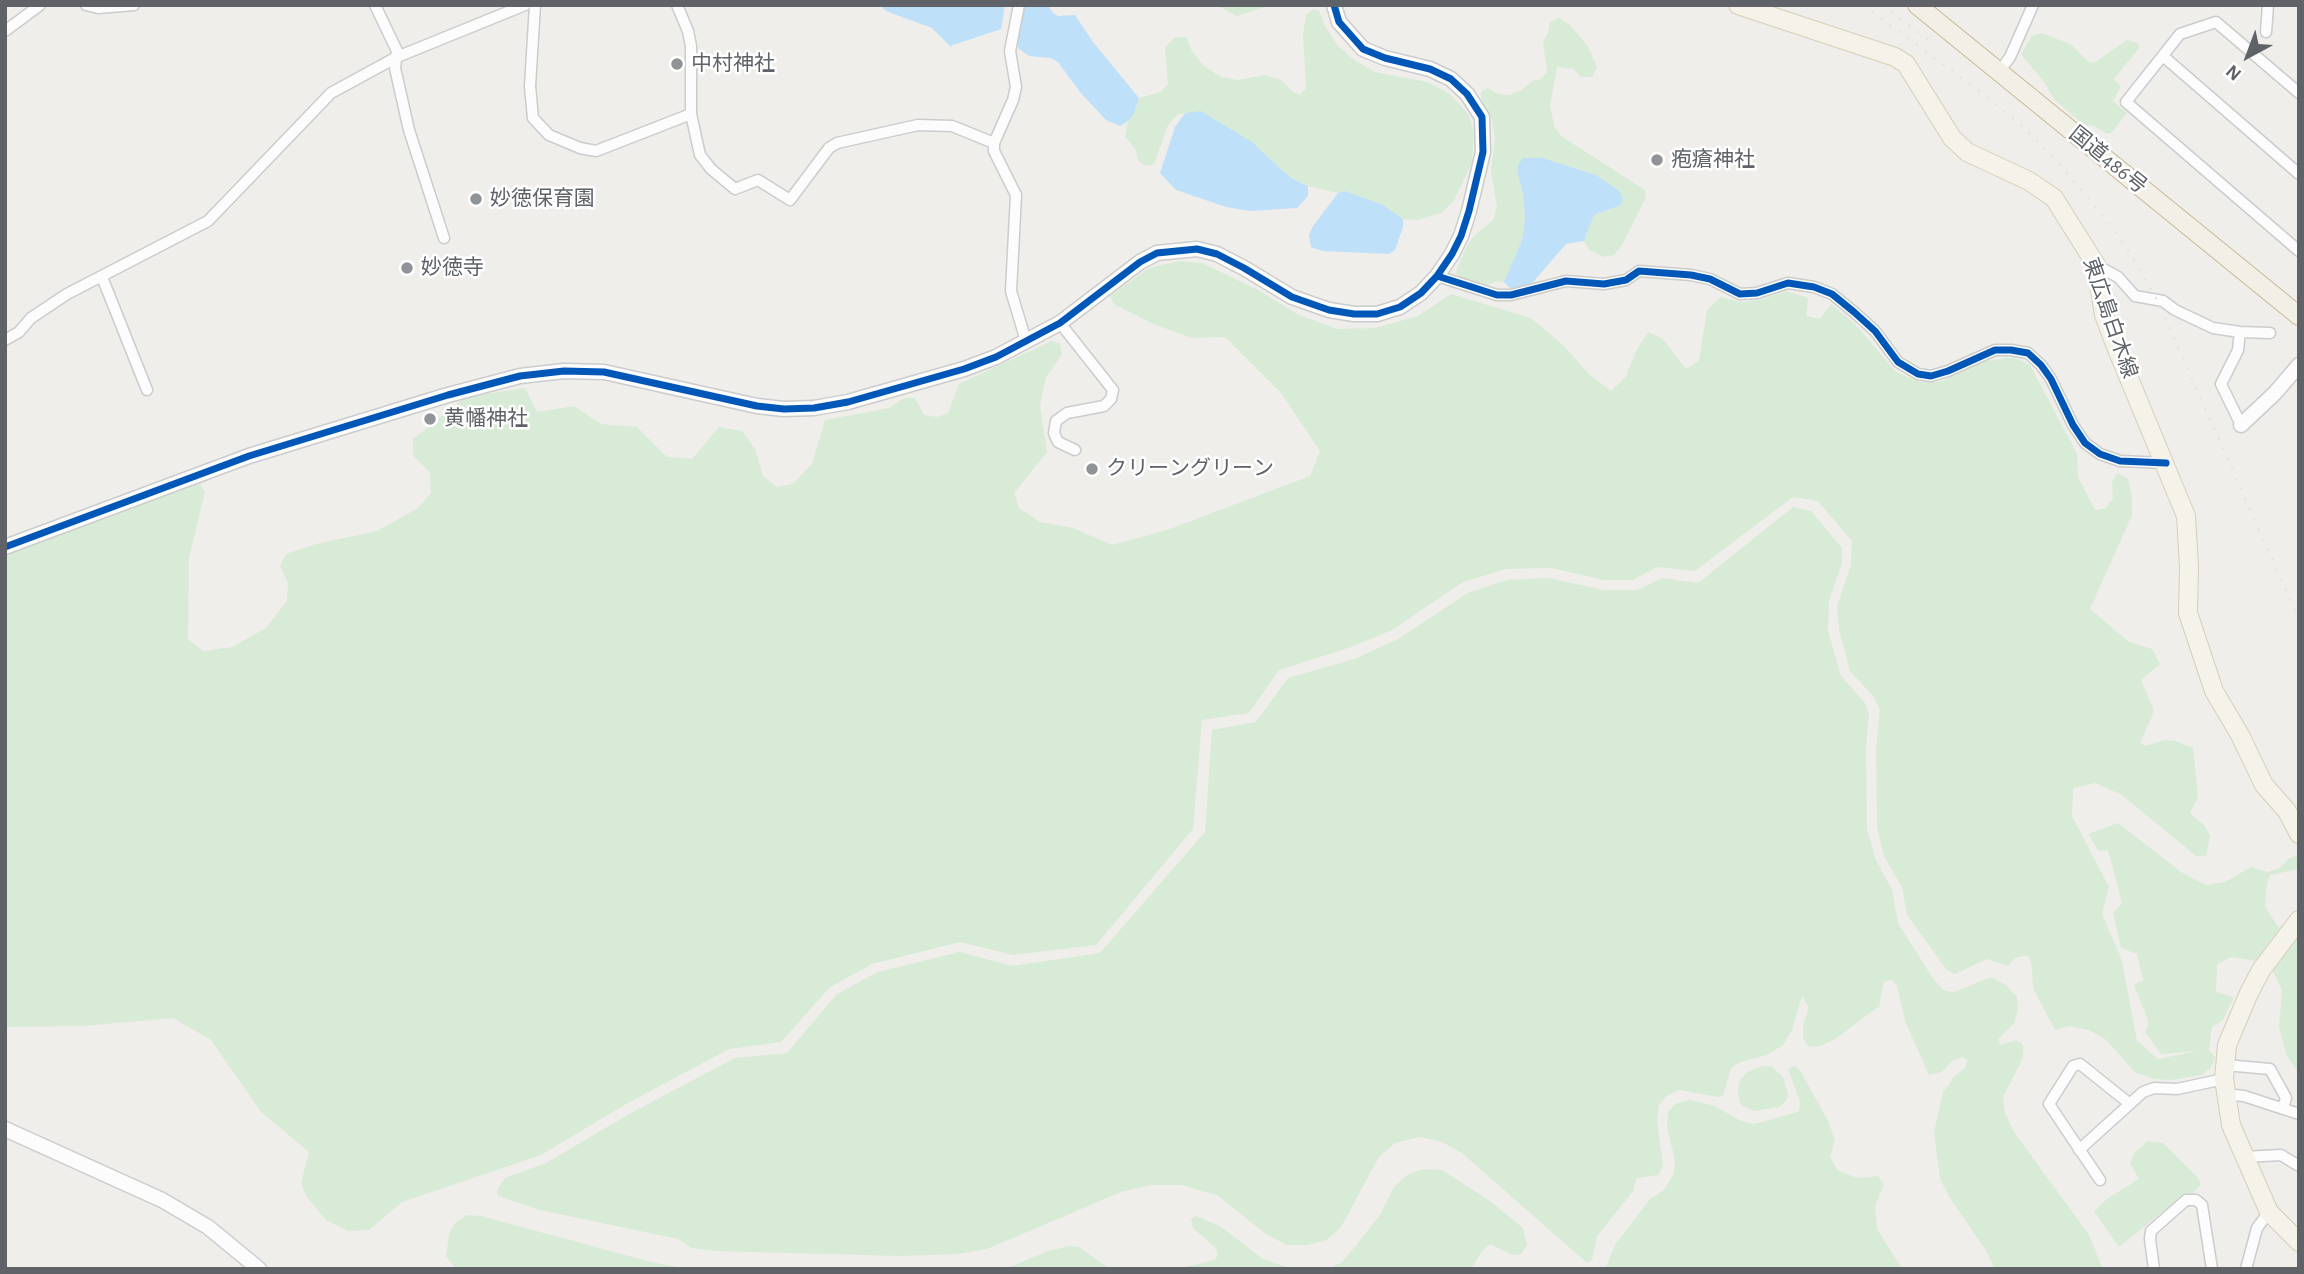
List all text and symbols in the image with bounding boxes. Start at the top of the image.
north arrow [2213,21,2283,91]
place label: 中村神社 [691,51,775,77]
marker: 中村神社 [669,56,685,72]
text: N [2223,61,2245,84]
street label: 国道486号 [2064,121,2152,199]
place label: 疱瘡神社 [1671,147,1755,173]
marker: 疱瘡神社 [1649,152,1665,168]
place label: 妙徳保育園 [490,186,595,212]
marker: 妙徳保育園 [468,191,484,207]
street label: 東広島白木線 [2078,254,2142,382]
place label: 妙徳寺 [421,255,484,281]
marker: 妙徳寺 [399,260,415,276]
place label: 黄幡神社 [444,406,528,432]
marker: 黄幡神社 [422,411,438,427]
place label: クリーングリーン [1106,456,1274,482]
marker: クリーングリーン [1084,461,1100,477]

